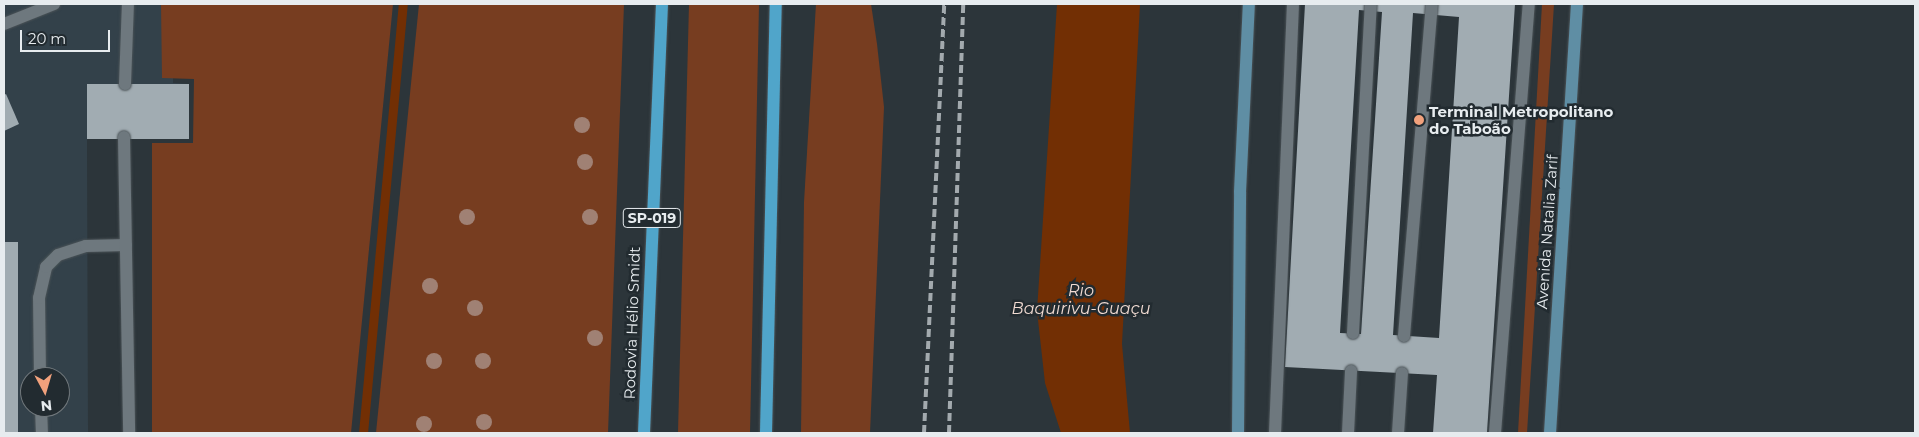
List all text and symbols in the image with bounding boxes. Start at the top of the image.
scale bar [22,20,112,52]
text: 20 m [28,29,66,48]
place label: Terminal Metropolitano do Taboão [1429,102,1613,137]
marker: Terminal Metropolitano do Taboão [1413,114,1425,126]
street label: Avenida Natalia Zarif [1533,154,1561,310]
road number: SP-019 [622,207,682,230]
street label: Rodovia Hélio Smidt [620,246,644,400]
water label: Rio Baquirivu-Guaçu [1012,281,1150,319]
north arrow [20,367,70,417]
text: N [40,396,53,415]

